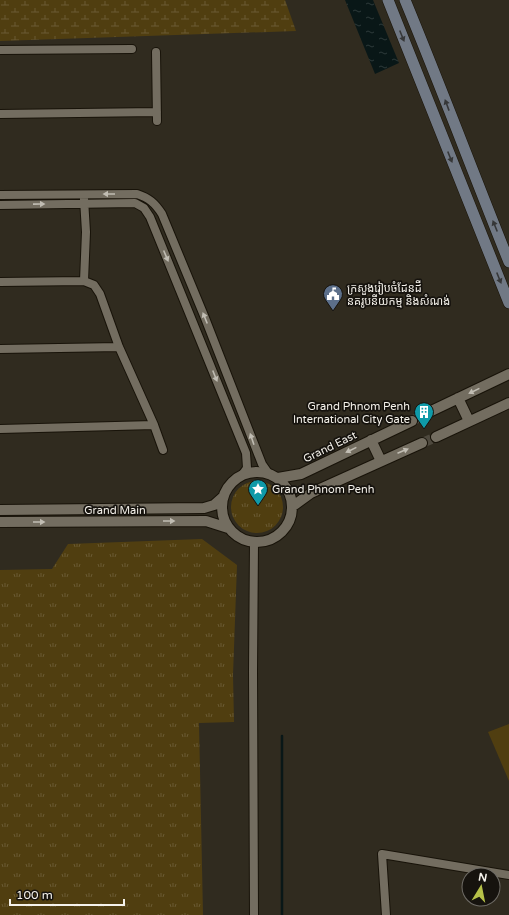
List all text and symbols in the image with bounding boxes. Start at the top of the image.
one-way arrow [399,31,405,42]
one-way arrow [444,98,450,110]
one-way arrow [448,152,454,164]
one-way arrow [102,191,115,197]
one-way arrow [33,201,46,207]
one-way arrow [491,219,497,231]
one-way arrow [164,250,170,262]
one-way arrow [496,272,502,284]
place label: ក្រសួងរៀបចំដែនដី នគរូបនីយកម្ម និងសំណង់ [347,280,450,308]
public building icon: ក្រសួងរៀបចំដែនដី នគរូបនីយកម្ម និងសំណង់ [322,283,344,311]
one-way arrow [202,311,208,323]
one-way arrow [213,371,219,383]
one-way arrow [468,388,480,394]
place label: Grand Phnom Penh International City Gate [293,400,410,426]
building icon: Grand Phnom Penh International City Gate [413,401,435,429]
street label: Grand East [301,428,359,466]
one-way arrow [249,433,255,445]
one-way arrow [346,447,357,453]
one-way arrow [397,448,409,454]
place icon: Grand Phnom Penh [247,478,269,506]
place label: Grand Phnom Penh [272,483,374,496]
street label: Grand Main [84,504,146,517]
one-way arrow [163,518,176,524]
one-way arrow [33,519,46,525]
north arrow [461,867,501,907]
text: N [477,870,488,885]
scale bar [10,881,124,907]
text: 100 m [16,888,53,902]

